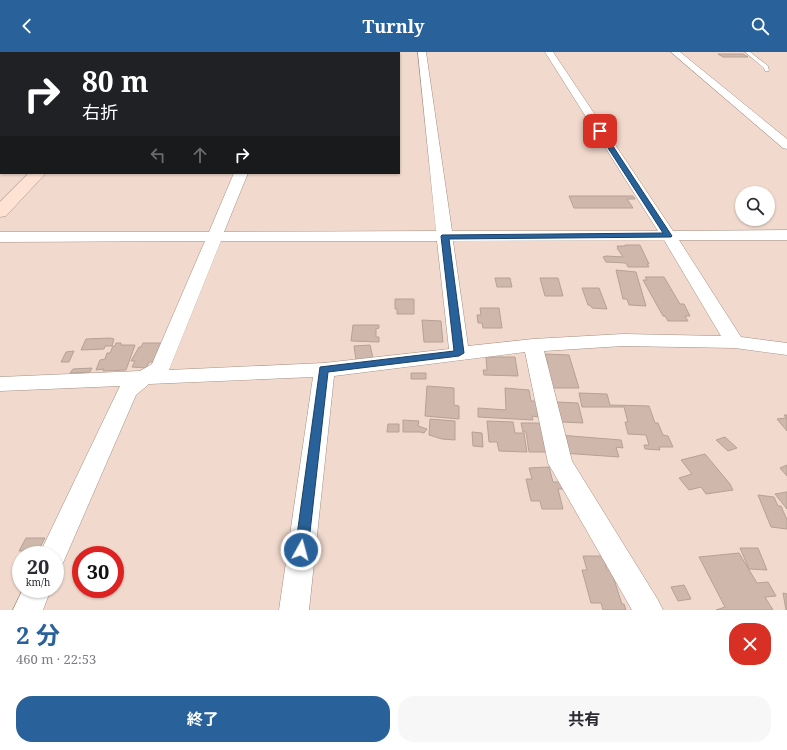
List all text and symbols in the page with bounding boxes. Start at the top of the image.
text: Turnly [363,14,424,38]
icon: back [16,15,38,37]
icon: search [749,15,771,37]
text: 80 m [82,62,149,100]
icon: right [16,68,68,120]
text: 右折 [82,100,118,124]
pin [583,114,617,148]
icon: arrive [589,120,611,142]
icon: left [147,144,169,166]
icon: ahead [189,144,211,166]
icon: right [231,144,253,166]
map controls [735,186,775,226]
button: search [735,186,775,226]
position arrow [280,529,322,571]
speed limit sign: 30 [72,546,124,598]
text: 20 [27,553,49,580]
text: km/h [26,575,50,589]
text: 2 分 [16,618,60,651]
button: close [729,623,771,665]
text: 460 m · 22:53 [16,650,96,668]
button: 終了 [16,696,390,742]
button: 共有 [398,696,771,742]

